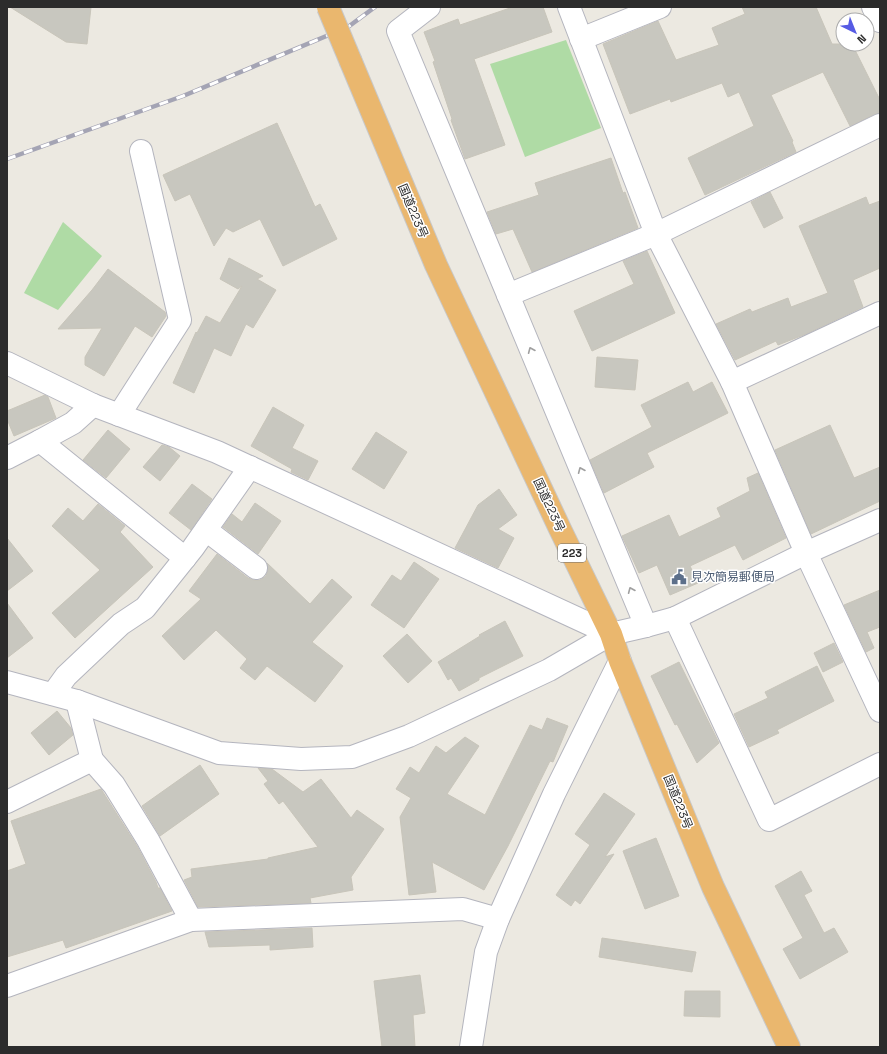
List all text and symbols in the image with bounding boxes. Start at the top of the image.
north arrow [835,12,875,52]
text: N [854,32,869,47]
street label: 国道223号 [394,181,432,241]
one-way arrow [527,347,535,354]
one-way arrow [577,467,585,474]
street label: 国道223号 [530,475,568,535]
road number: 223 [558,544,586,562]
public building icon: 見次簡易郵便局 [670,568,688,586]
place label: 見次簡易郵便局 [691,569,775,585]
one-way arrow [628,587,636,595]
street label: 国道223号 [660,772,696,832]

